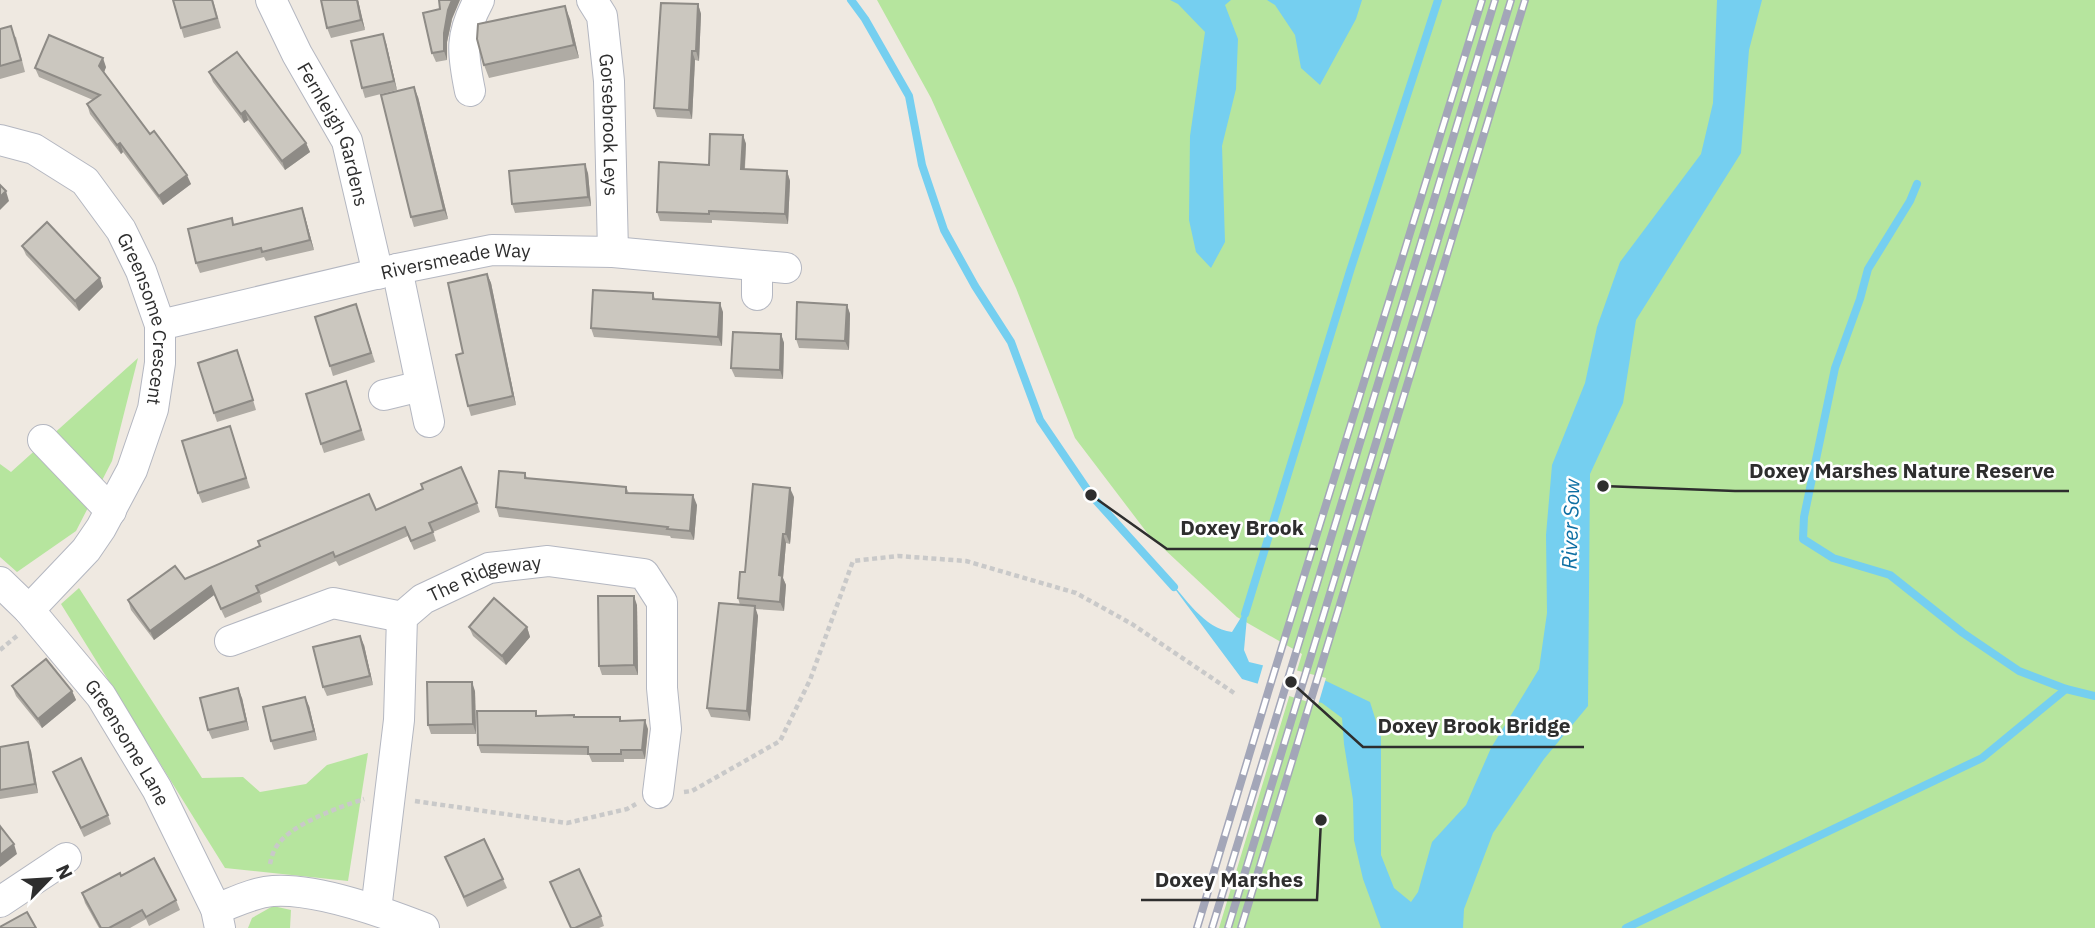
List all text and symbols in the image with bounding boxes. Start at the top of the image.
street label: Gorsebrook Leys [594,52,624,196]
street label: Fernleigh Gardens [292,58,374,209]
street label: Greensome Crescent [112,229,172,407]
street label: Riversmeade Way [378,238,531,285]
callout: Doxey Marshes Nature Reserve [1735,449,2069,491]
text: Doxey Marshes Nature Reserve [1749,456,2055,484]
water label: River Sow [1554,478,1586,570]
callout: Doxey Brook [1167,507,1318,549]
text: Doxey Brook [1180,513,1305,541]
street label: The Ridgeway [424,550,543,607]
street label: Greensome Lane [80,674,175,810]
callout: Doxey Brook Bridge [1363,705,1584,747]
text: Doxey Brook Bridge [1377,711,1571,739]
north arrow [14,844,84,914]
callout: Doxey Marshes [1141,858,1317,900]
text: N [51,861,78,883]
text: Doxey Marshes [1155,865,1303,893]

